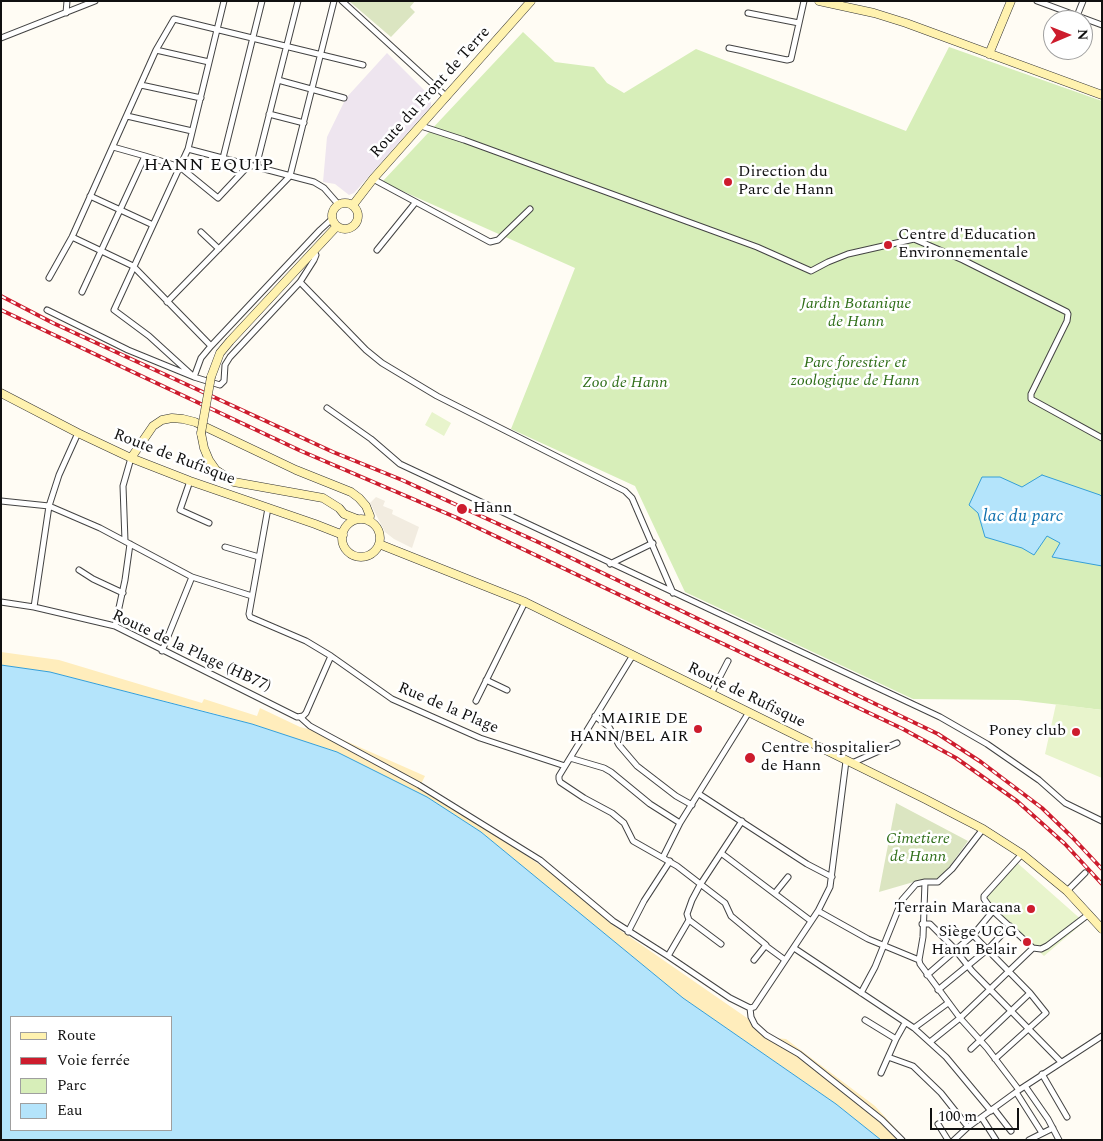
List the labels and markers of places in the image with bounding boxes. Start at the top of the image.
place label: Direction du Parc de Hann [738,163,834,201]
marker: Direction du Parc de Hann [722,176,734,188]
place label: Centre d'Education Environnementale [898,226,1036,264]
marker: Centre d'Education Environnementale [882,239,894,251]
place label: Hann [473,499,512,519]
marker: Hann [455,502,469,516]
place label: MAIRIE DE HANN/BEL AIR [570,710,688,748]
place label: Poney club [988,722,1066,742]
marker: MAIRIE DE HANN/BEL AIR [692,723,704,735]
marker: Poney club [1070,726,1082,738]
place label: Centre hospitalier de Hann [761,739,890,777]
marker: Centre hospitalier de Hann [743,751,757,765]
place label: Terrain Maracana [894,899,1021,919]
marker: Terrain Maracana [1025,903,1037,915]
place label: Siège UCG Hann Belair [931,923,1017,961]
marker: Siège UCG Hann Belair [1021,936,1033,948]

